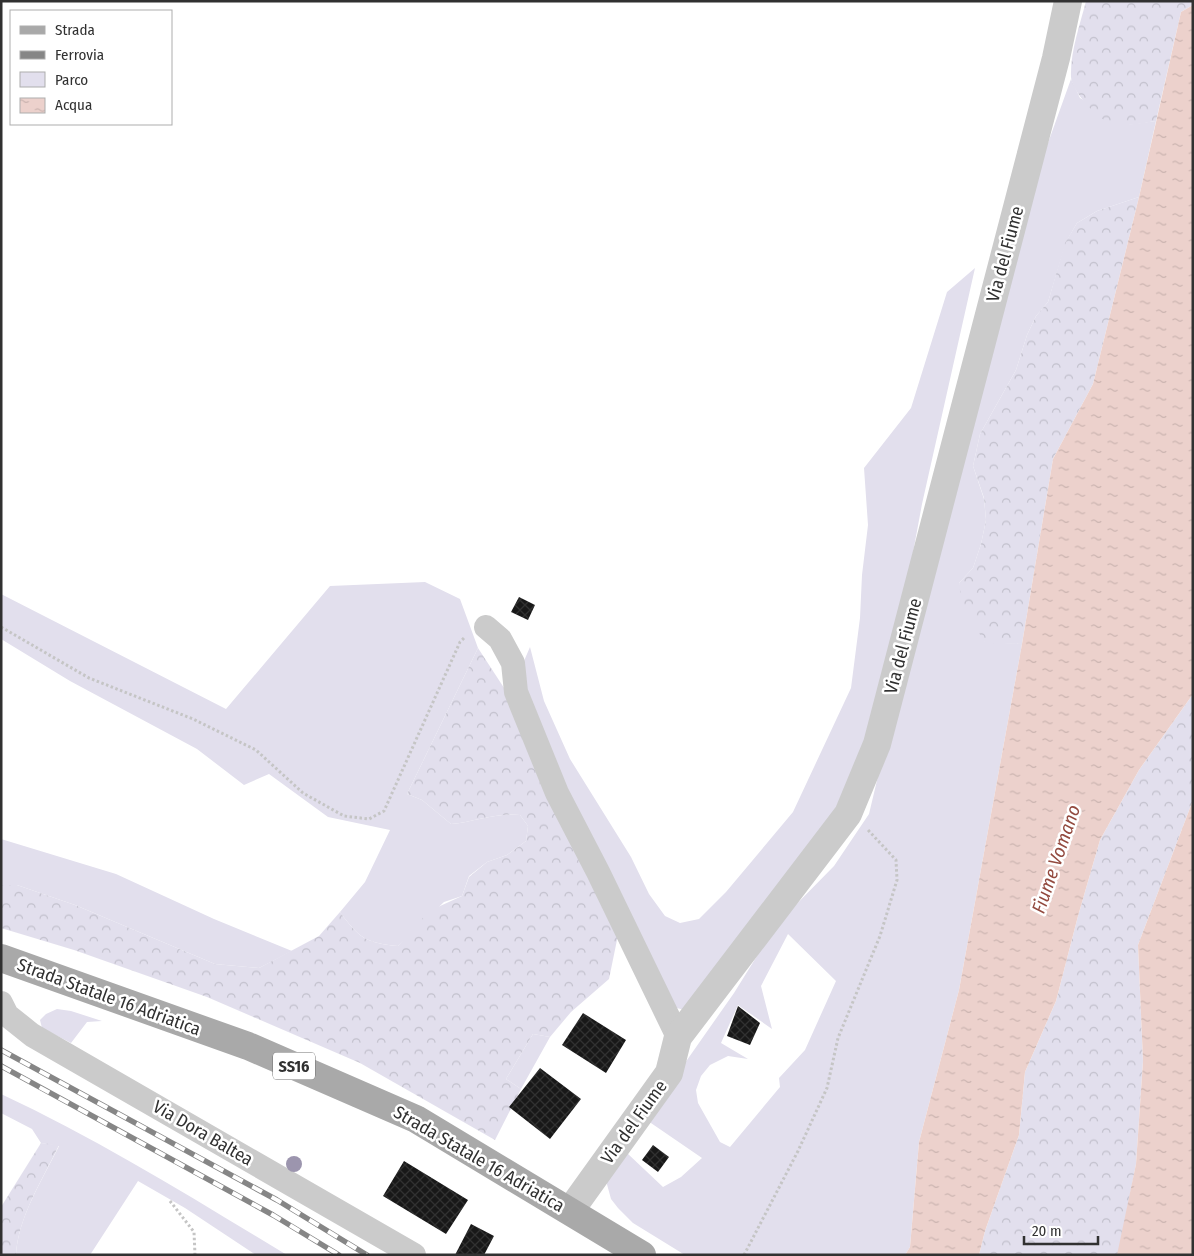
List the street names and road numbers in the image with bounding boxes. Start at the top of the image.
street label: Via del Fiume [982,204,1028,304]
street label: Via del Fiume [880,596,926,696]
street label: Strada Statale 16 Adriatica [14,954,204,1040]
road number: SS16 [273,1052,315,1080]
street label: Via del Fiume [596,1076,672,1168]
street label: Via Dora Baltea [149,1096,257,1171]
street label: Strada Statale 16 Adriatica [390,1101,568,1217]

